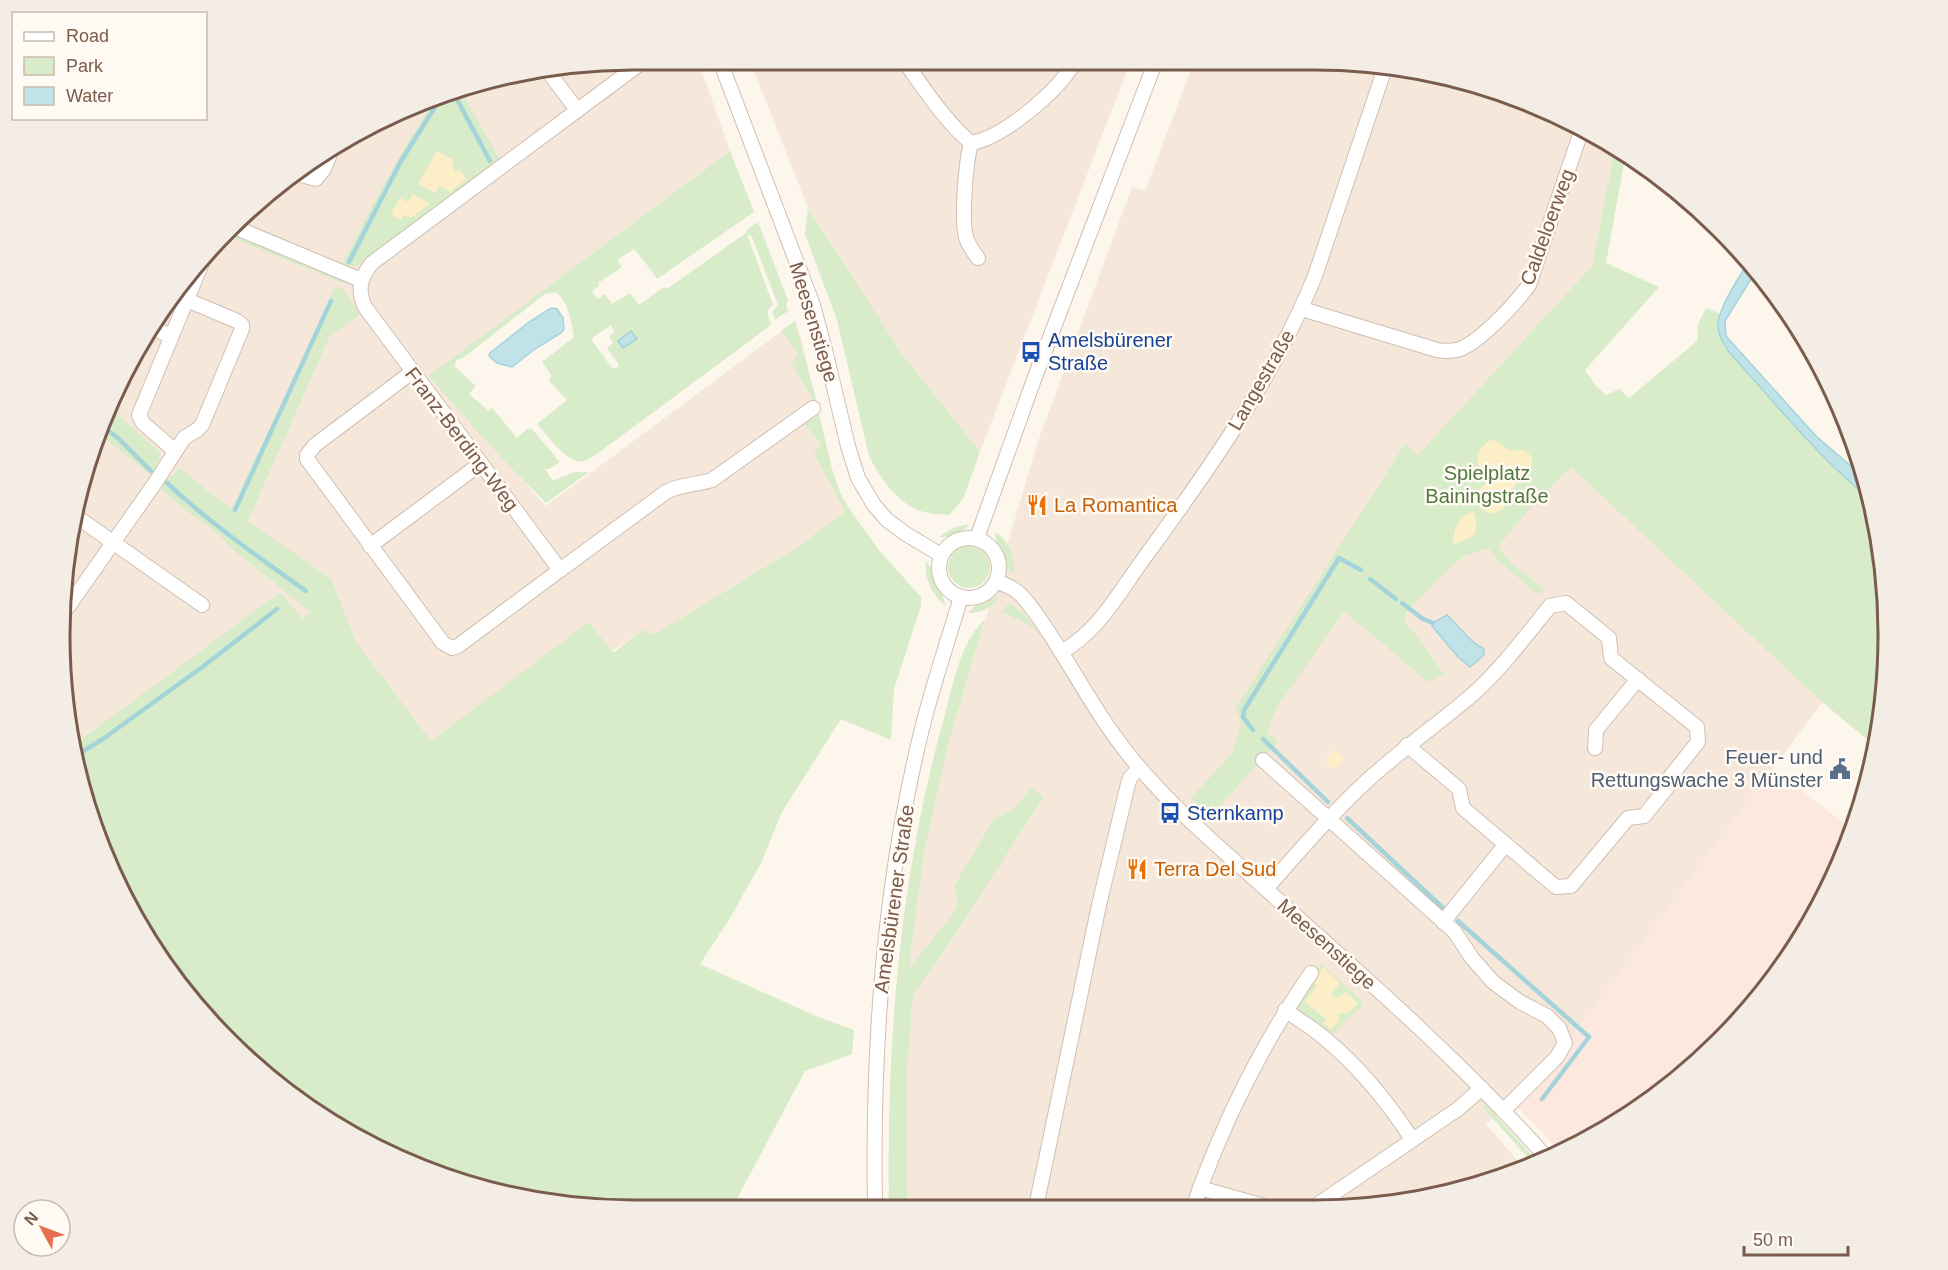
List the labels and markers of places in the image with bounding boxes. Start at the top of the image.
place label: Amelsbürener Straße [1048,329,1173,374]
bus stop icon: Amelsbürener Straße [1019,340,1043,364]
restaurant icon: La Romantica [1025,493,1049,517]
place label: La Romantica [1054,494,1178,516]
place label: Feuer- und Rettungswache 3 Münster [1591,746,1823,791]
public building icon: Feuer- und Rettungswache 3 Münster [1828,757,1852,781]
bus stop icon: Sternkamp [1158,801,1182,825]
place label: Sternkamp [1187,802,1284,824]
restaurant icon: Terra Del Sud [1125,857,1149,881]
place label: Terra Del Sud [1154,858,1276,880]

